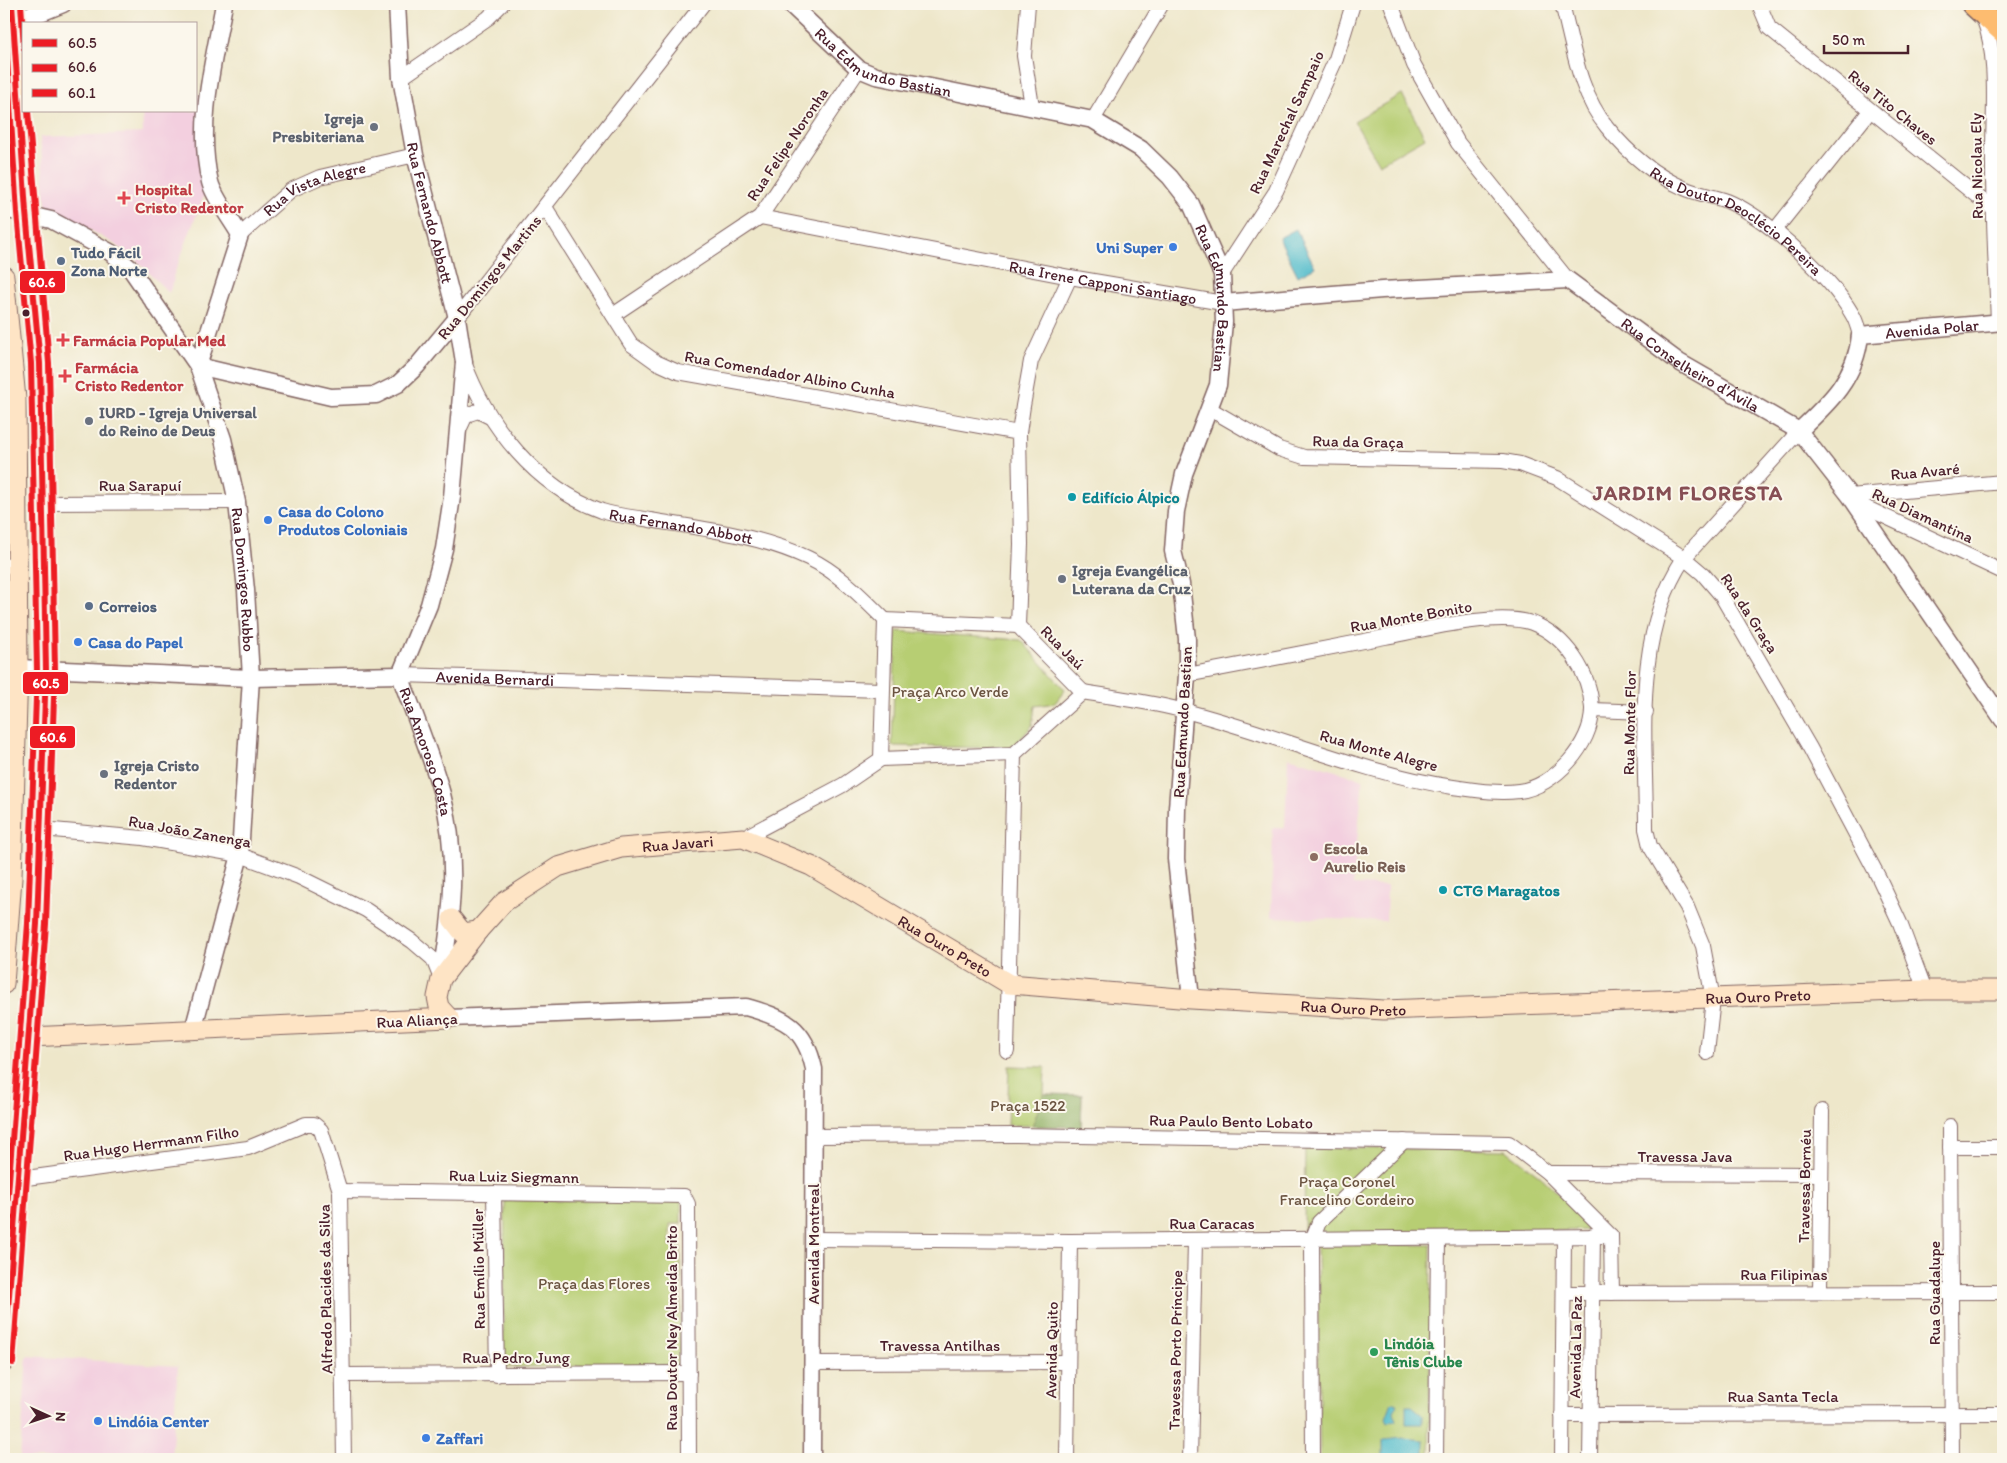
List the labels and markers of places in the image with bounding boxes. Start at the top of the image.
place label: Igreja Presbiteriana [272,109,365,146]
marker: Igreja Presbiteriana [368,121,380,133]
place label: Hospital Cristo Redentor [135,180,244,217]
marker: Hospital Cristo Redentor [117,191,131,205]
place label: Uni Super [1096,238,1164,258]
marker: Uni Super [1167,241,1179,253]
place label: Tudo Fácil Zona Norte [70,243,148,280]
marker: Tudo Fácil Zona Norte [55,255,67,267]
unlabelled marker [21,308,31,318]
place label: Farmácia Popular Med [73,331,226,351]
marker: Farmácia Popular Med [57,334,69,346]
place label: Farmácia Cristo Redentor [75,358,184,395]
marker: Farmácia Cristo Redentor [59,370,71,382]
place label: IURD - Igreja Universal do Reino de Deus [99,403,257,440]
marker: IURD - Igreja Universal do Reino de Deus [83,415,95,427]
place label: Edifício Álpico [1082,488,1180,508]
marker: Edifício Álpico [1066,491,1078,503]
place label: Casa do Colono Produtos Coloniais [278,502,408,539]
marker: Casa do Colono Produtos Coloniais [262,514,274,526]
place label: Igreja Evangélica Luterana da Cruz [1072,561,1191,598]
marker: Igreja Evangélica Luterana da Cruz [1056,573,1068,585]
place label: Correios [99,597,157,616]
marker: Correios [83,600,95,612]
place label: Casa do Papel [88,633,184,653]
marker: Casa do Papel [72,636,84,648]
place label: Igreja Cristo Redentor [114,756,199,793]
marker: Igreja Cristo Redentor [98,768,110,780]
place label: Escola Aurelio Reis [1323,839,1406,876]
marker: Escola Aurelio Reis [1308,851,1320,863]
place label: CTG Maragatos [1453,881,1560,901]
marker: CTG Maragatos [1437,884,1449,896]
place label: Lindóia Tênis Clube [1383,1334,1463,1371]
marker: Lindóia Tênis Clube [1368,1346,1380,1358]
place label: Lindóia Center [108,1412,210,1431]
marker: Lindóia Center [92,1415,104,1427]
place label: Zaffari [436,1429,483,1448]
marker: Zaffari [420,1432,432,1444]

